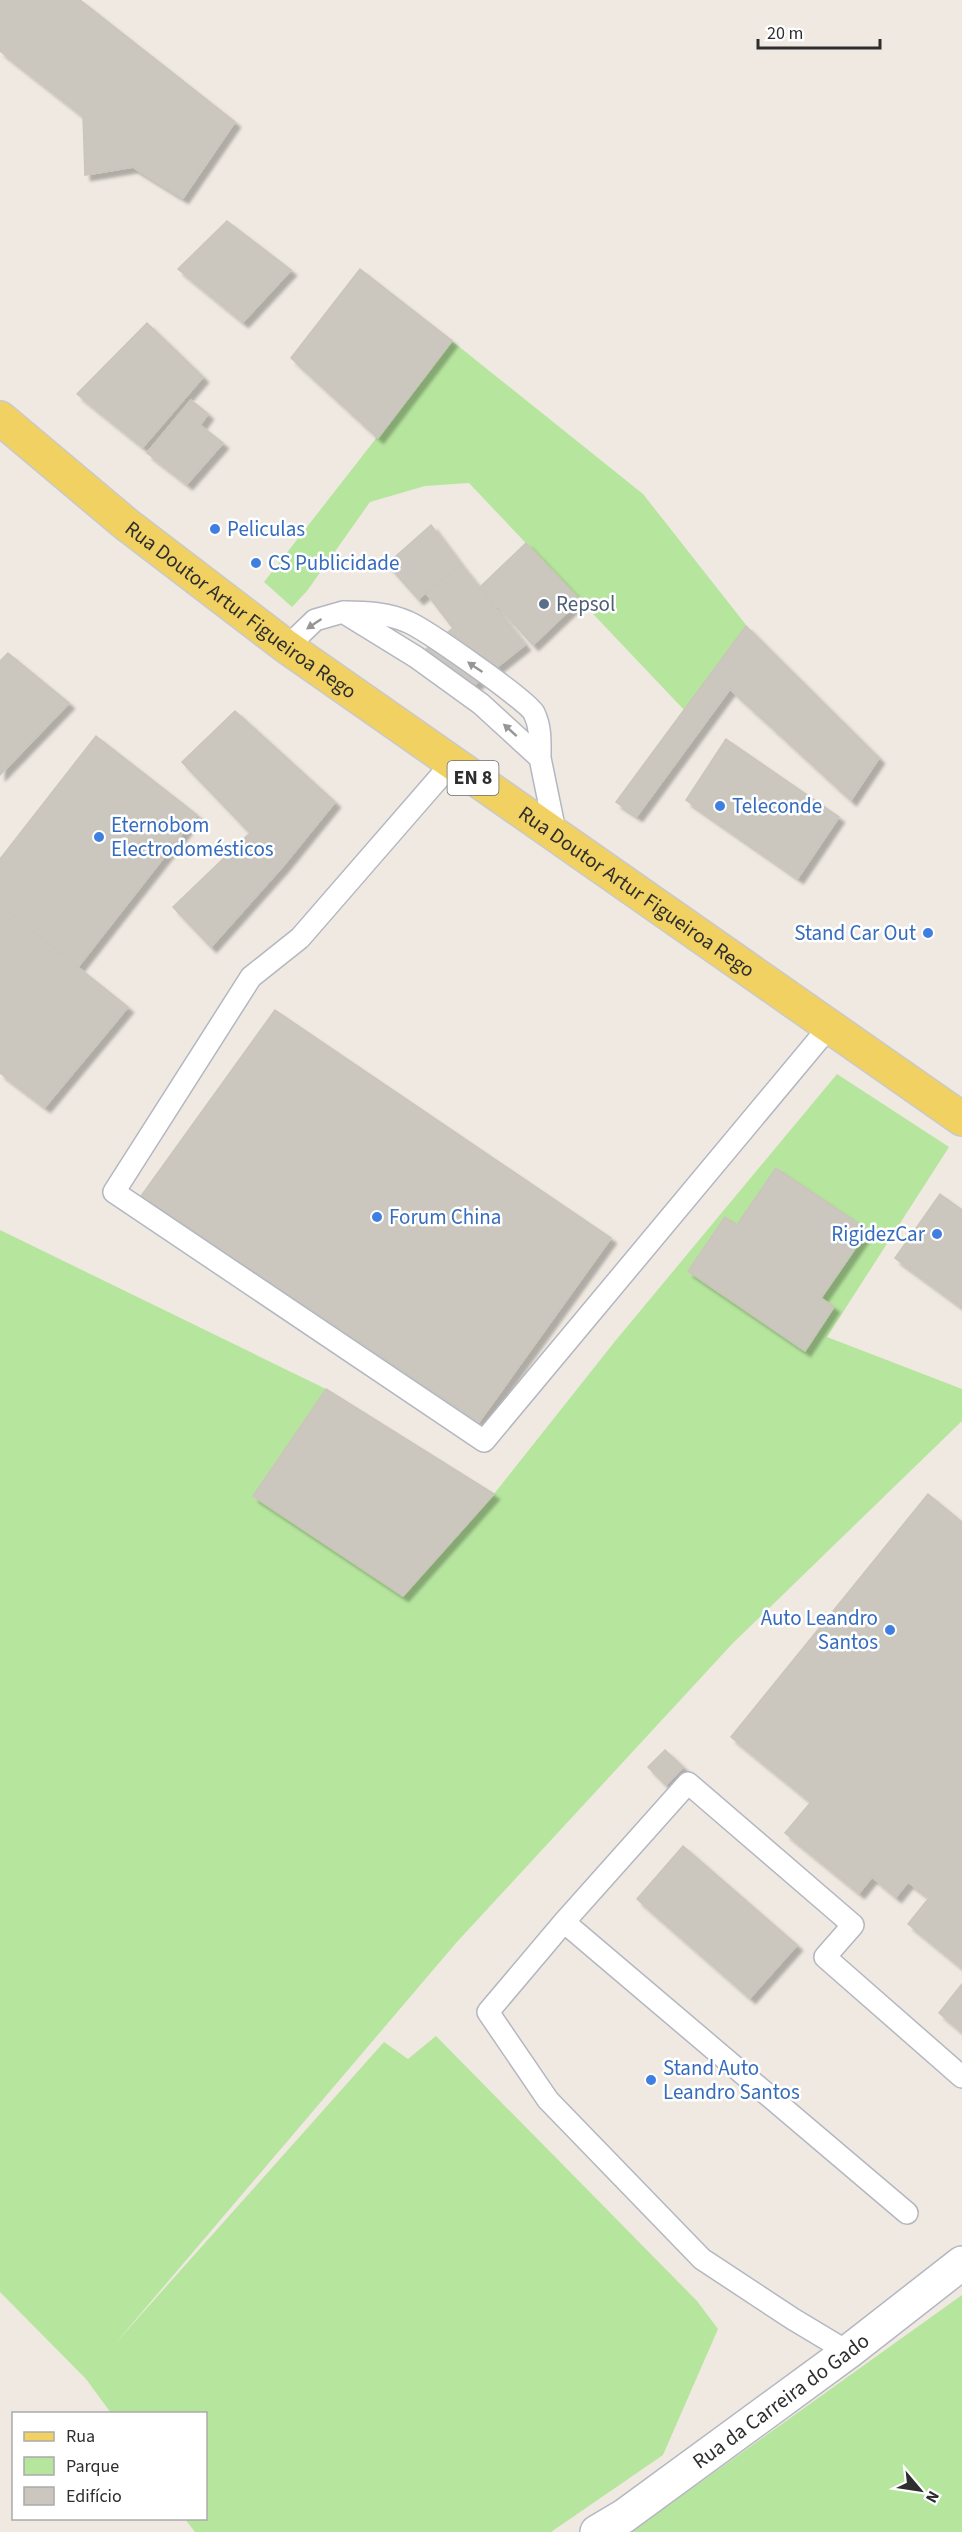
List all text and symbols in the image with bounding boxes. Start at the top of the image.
scale bar [758,12,880,50]
text: 20 m [767,21,803,46]
street label: Rua Doutor Artur Figueiroa Rego [119,513,363,706]
place label: Peliculas [227,514,305,544]
marker: Peliculas [208,522,222,536]
place label: CS Publicidade [268,548,399,578]
marker: CS Publicidade [249,556,263,570]
place label: Repsol [556,589,615,619]
marker: Repsol [537,597,551,611]
one-way arrow [305,618,322,629]
one-way arrow [466,661,483,672]
one-way arrow [502,723,517,737]
road number: EN 8 [448,761,498,795]
place label: Teleconde [732,791,822,821]
street label: Rua Doutor Artur Figueiroa Rego [512,798,761,985]
marker: Teleconde [713,799,727,813]
place label: Eternobom Electrodomésticos [111,810,274,864]
marker: Eternobom Electrodomésticos [92,830,106,844]
place label: Stand Car Out [794,918,916,948]
marker: Stand Car Out [921,926,935,940]
place label: Forum China [389,1202,501,1232]
marker: Forum China [370,1210,384,1224]
place label: RigidezCar [831,1219,926,1249]
marker: RigidezCar [930,1227,944,1241]
place label: Auto Leandro Santos [761,1603,878,1657]
marker: Auto Leandro Santos [883,1623,897,1637]
place label: Stand Auto Leandro Santos [663,2053,800,2107]
marker: Stand Auto Leandro Santos [644,2073,658,2087]
street label: Rua da Carreira do Gado [686,2326,876,2476]
legend [12,2412,207,2520]
text: Rua [66,2424,95,2449]
text: Parque [66,2454,119,2479]
north arrow [890,2460,950,2520]
text: Edifício [66,2484,122,2509]
text: N [920,2487,944,2507]

